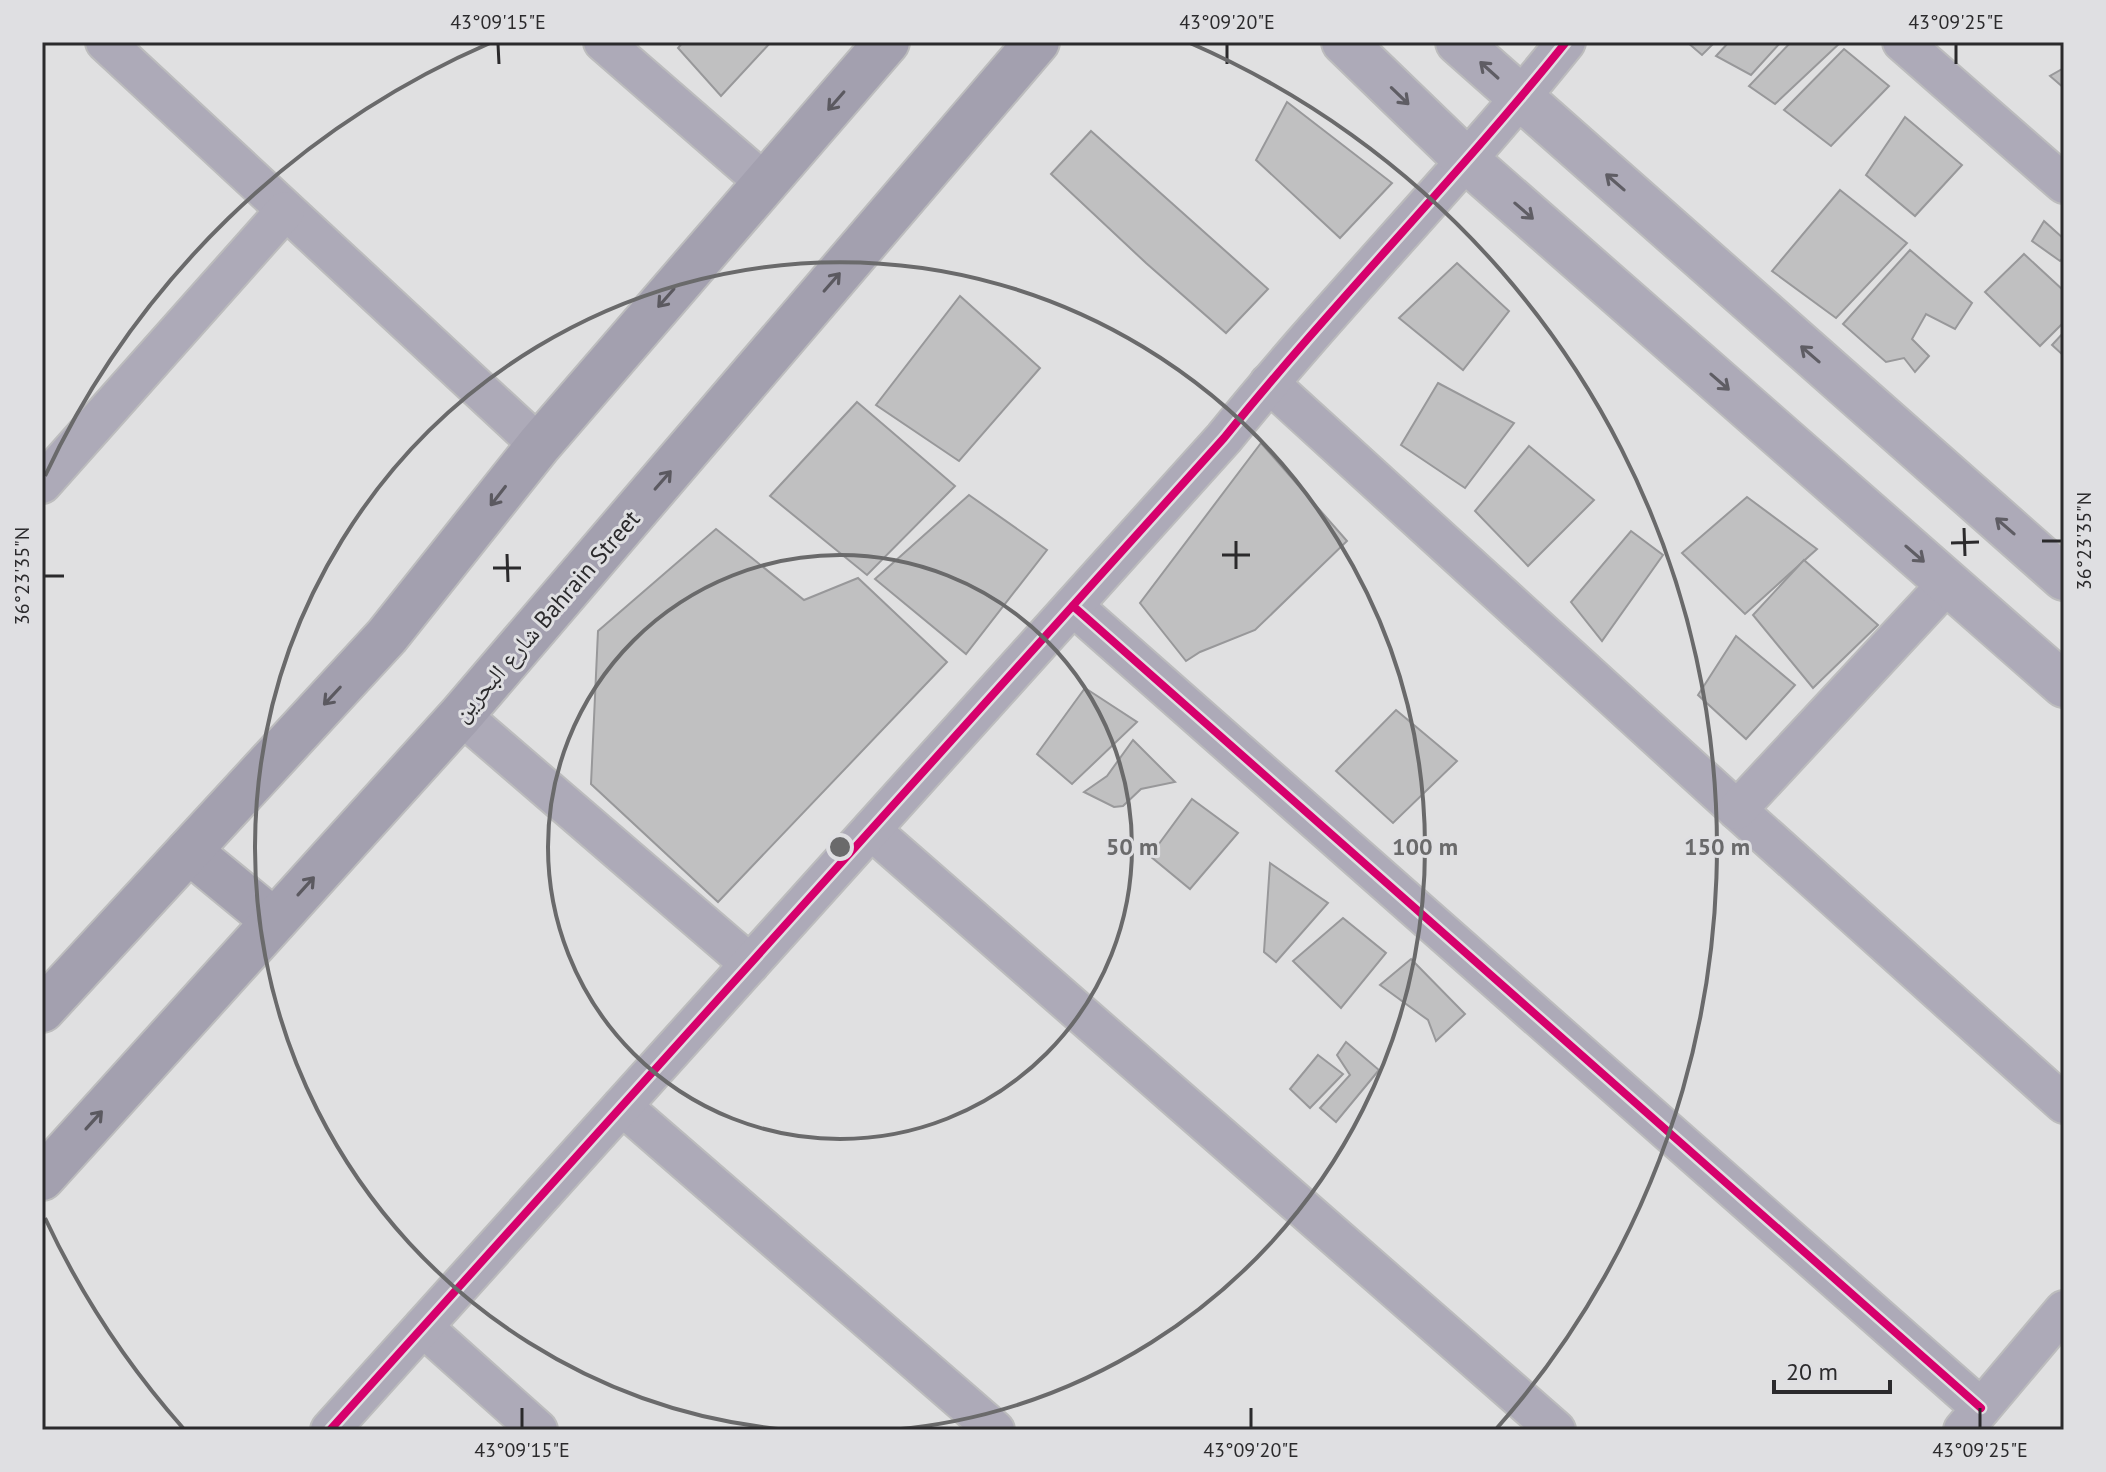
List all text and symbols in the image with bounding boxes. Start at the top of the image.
text: 43°09'15"E [450,9,546,35]
text: 43°09'20"E [1179,9,1275,35]
text: 43°09'25"E [1908,9,2004,35]
one-way arrow [1479,61,1499,80]
one-way arrow [1390,87,1410,106]
one-way arrow [828,90,846,111]
one-way arrow [1606,174,1626,192]
one-way arrow [1514,202,1534,220]
one-way arrow [822,272,840,293]
one-way arrow [658,287,676,307]
one-way arrow [1801,346,1821,364]
one-way arrow [1709,373,1729,391]
one-way arrow [653,470,671,490]
one-way arrow [490,485,507,506]
text: 36°23'35"N [2071,492,2097,590]
street label: شارع البحرين Bahrain Street [446,504,646,728]
one-way arrow [1996,518,2016,536]
text: 36°23'35"N [9,527,35,625]
one-way arrow [1904,545,1924,563]
one-way arrow [323,686,342,706]
text: 50 m [1106,831,1158,862]
text: 100 m [1392,831,1458,862]
text: 150 m [1684,831,1750,862]
centre of rings [826,833,854,861]
one-way arrow [297,876,315,896]
one-way arrow [85,1110,103,1130]
scale bar [1774,1344,1890,1394]
text: 20 m [1786,1356,1838,1387]
text: 43°09'15"E [474,1437,570,1463]
text: 43°09'20"E [1203,1437,1299,1463]
text: 43°09'25"E [1932,1437,2028,1463]

